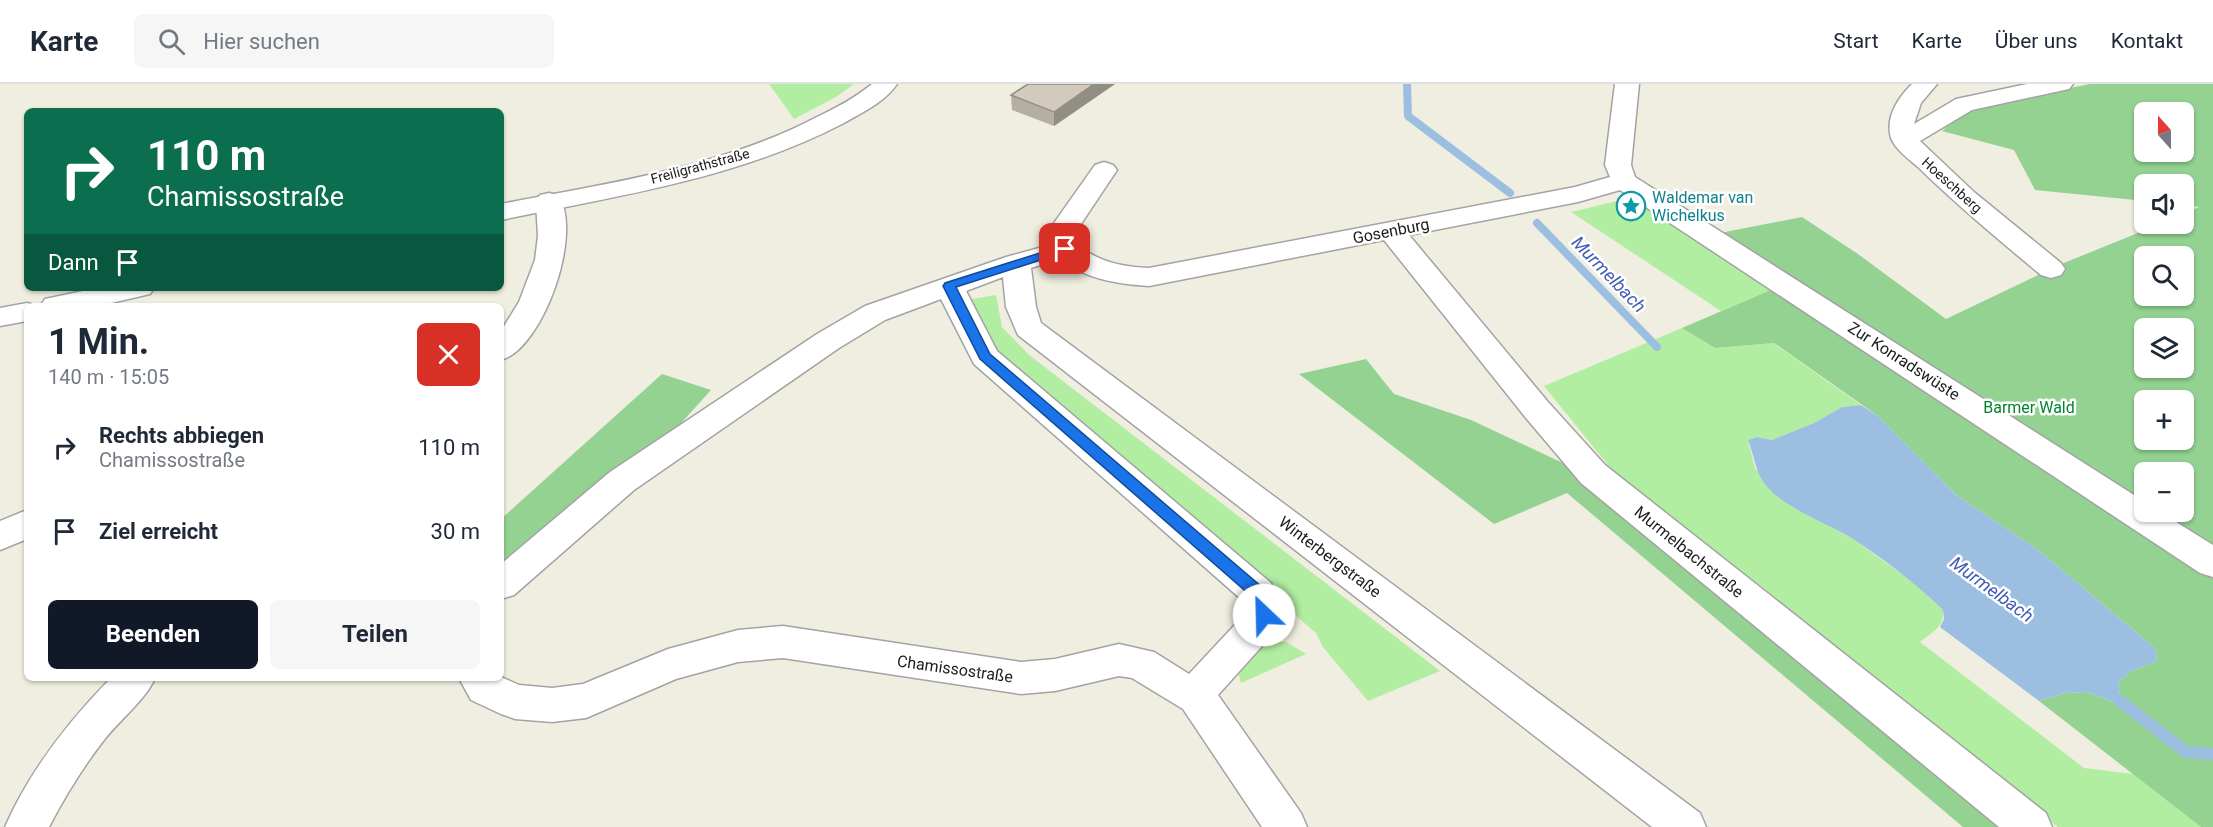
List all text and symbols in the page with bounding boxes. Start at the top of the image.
search box [134,14,554,68]
text: Karte [30,25,98,58]
icon: search [155,25,188,58]
text: Hier suchen [203,29,320,54]
text: Start [1833,29,1879,53]
text: Karte [1912,29,1962,53]
text: Über uns [1995,29,2078,53]
text: Kontakt [2111,29,2183,53]
north arrow [2134,102,2194,162]
map controls [2134,102,2194,522]
text: 110 m [147,131,266,180]
icon: right [48,132,126,210]
street label: Freiligrathstraße [649,145,751,187]
street label: Hoeschberg [1919,154,1985,216]
button: sound [2134,174,2194,234]
text: Chamissostraße [147,181,344,213]
place label: Waldemar van Wichelkus [1652,188,1753,225]
place icon: Waldemar van Wichelkus [1615,190,1647,222]
street label: Gosenburg [1351,214,1431,248]
pin [1039,223,1090,274]
icon: arrive [1048,232,1081,265]
water label: Murmelbach [1568,232,1650,316]
icon: arrive [111,246,144,279]
button: search [2134,246,2194,306]
text: Dann [48,250,99,275]
street label: Zur Konradswüste [1845,318,1963,404]
button: layers [2134,318,2194,378]
text: 1 Min. [48,321,149,363]
button: close [417,323,480,386]
text: 140 m · 15:05 [48,365,169,389]
button: + [2134,390,2194,450]
park label: Barmer Wald [1983,398,2075,417]
text: Rechts abbiegen [99,423,264,448]
icon: right [48,431,81,464]
text: 110 m [418,435,480,460]
text: Chamissostraße [99,448,245,472]
button: − [2134,462,2194,522]
street label: Murmelbachstraße [1631,502,1747,602]
street label: Winterbergstraße [1275,512,1385,602]
icon: arrive [48,515,81,548]
text: Ziel erreicht [99,519,218,544]
text: 30 m [431,519,480,544]
water label: Murmelbach [1946,552,2038,626]
position arrow [1232,583,1296,647]
button: Beenden [48,600,258,669]
button: Teilen [270,600,480,669]
street label: Chamissostraße [896,651,1014,687]

